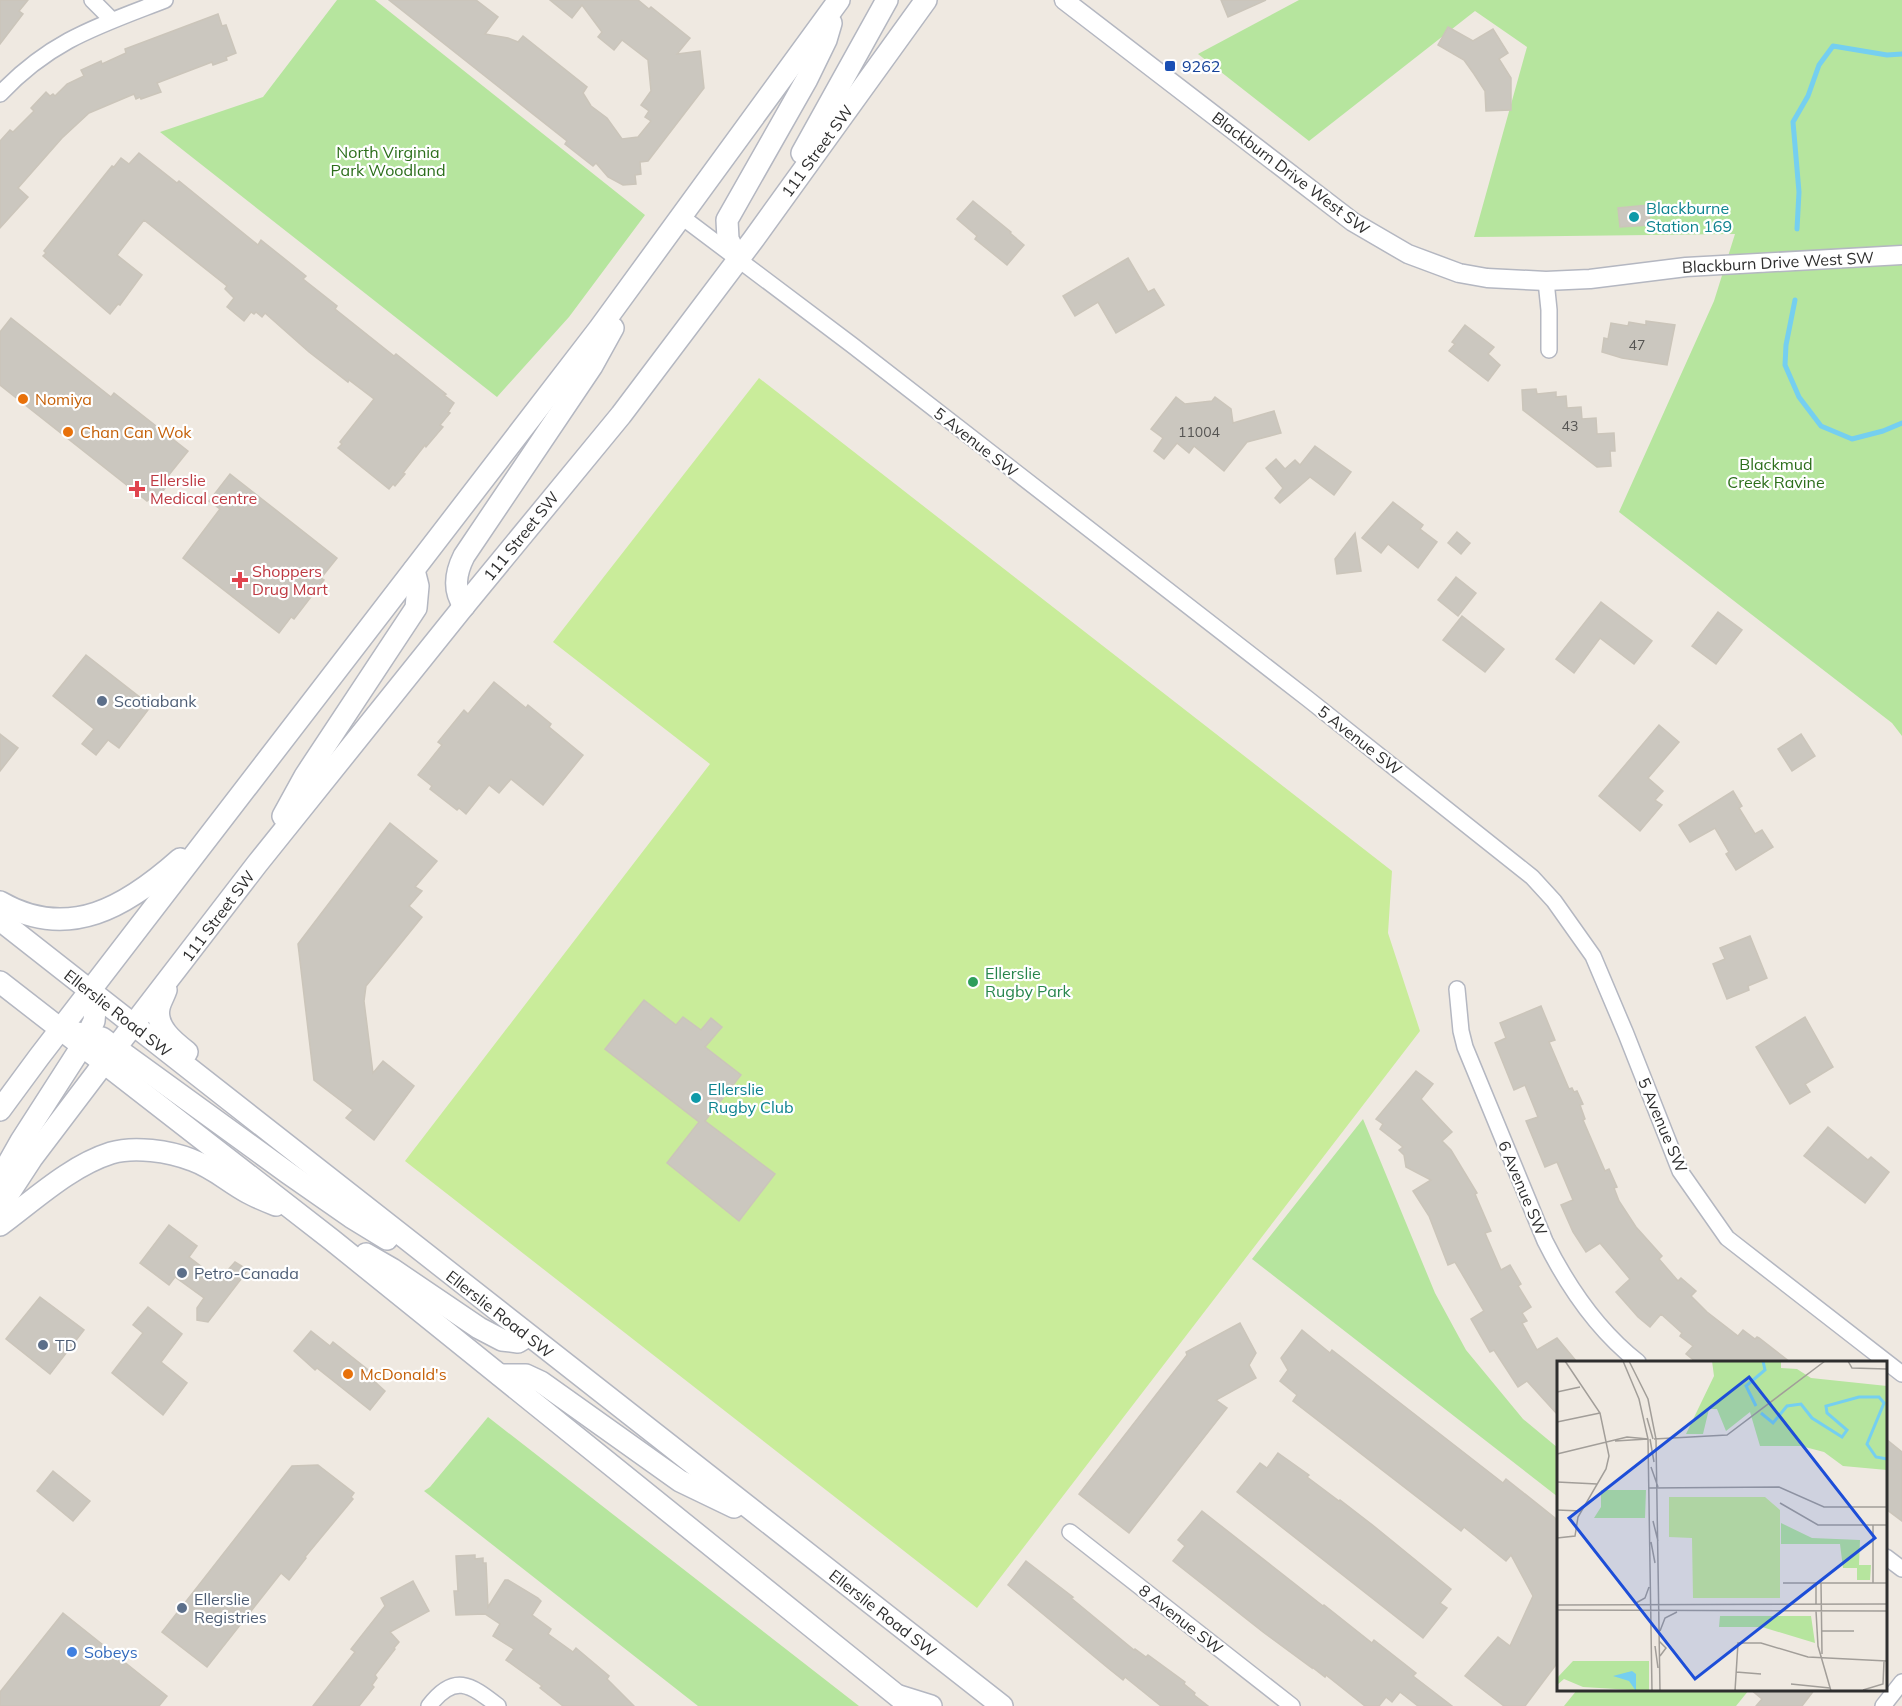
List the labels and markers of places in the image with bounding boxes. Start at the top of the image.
place label: 9262 [1182,56,1220,76]
marker: 9262 [1163,59,1177,73]
place label: Blackburne Station 169 [1646,198,1732,236]
marker: Blackburne Station 169 [1627,210,1641,224]
place label: Nomiya [35,389,92,409]
marker: Nomiya [16,392,30,406]
place label: Chan Can Wok [80,422,192,442]
marker: Chan Can Wok [61,425,75,439]
place label: Ellerslie Medical centre [150,470,257,508]
marker: Ellerslie Medical centre [128,480,146,498]
place label: Shoppers Drug Mart [252,561,328,599]
marker: Shoppers Drug Mart [233,573,247,587]
place label: Scotiabank [114,691,197,711]
marker: Scotiabank [95,694,109,708]
place label: Ellerslie Rugby Park [985,963,1072,1001]
marker: Ellerslie Rugby Park [966,975,980,989]
place label: Ellerslie Rugby Club [708,1079,794,1117]
marker: Ellerslie Rugby Club [689,1091,703,1105]
place label: Petro-Canada [194,1263,299,1283]
marker: Petro-Canada [175,1266,189,1280]
place label: TD [55,1335,77,1355]
marker: TD [36,1338,50,1352]
place label: McDonald's [360,1364,447,1384]
marker: McDonald's [341,1367,355,1381]
place label: Ellerslie Registries [194,1589,267,1627]
marker: Ellerslie Registries [175,1601,189,1615]
place label: Sobeys [84,1642,138,1662]
marker: Sobeys [65,1645,79,1659]

